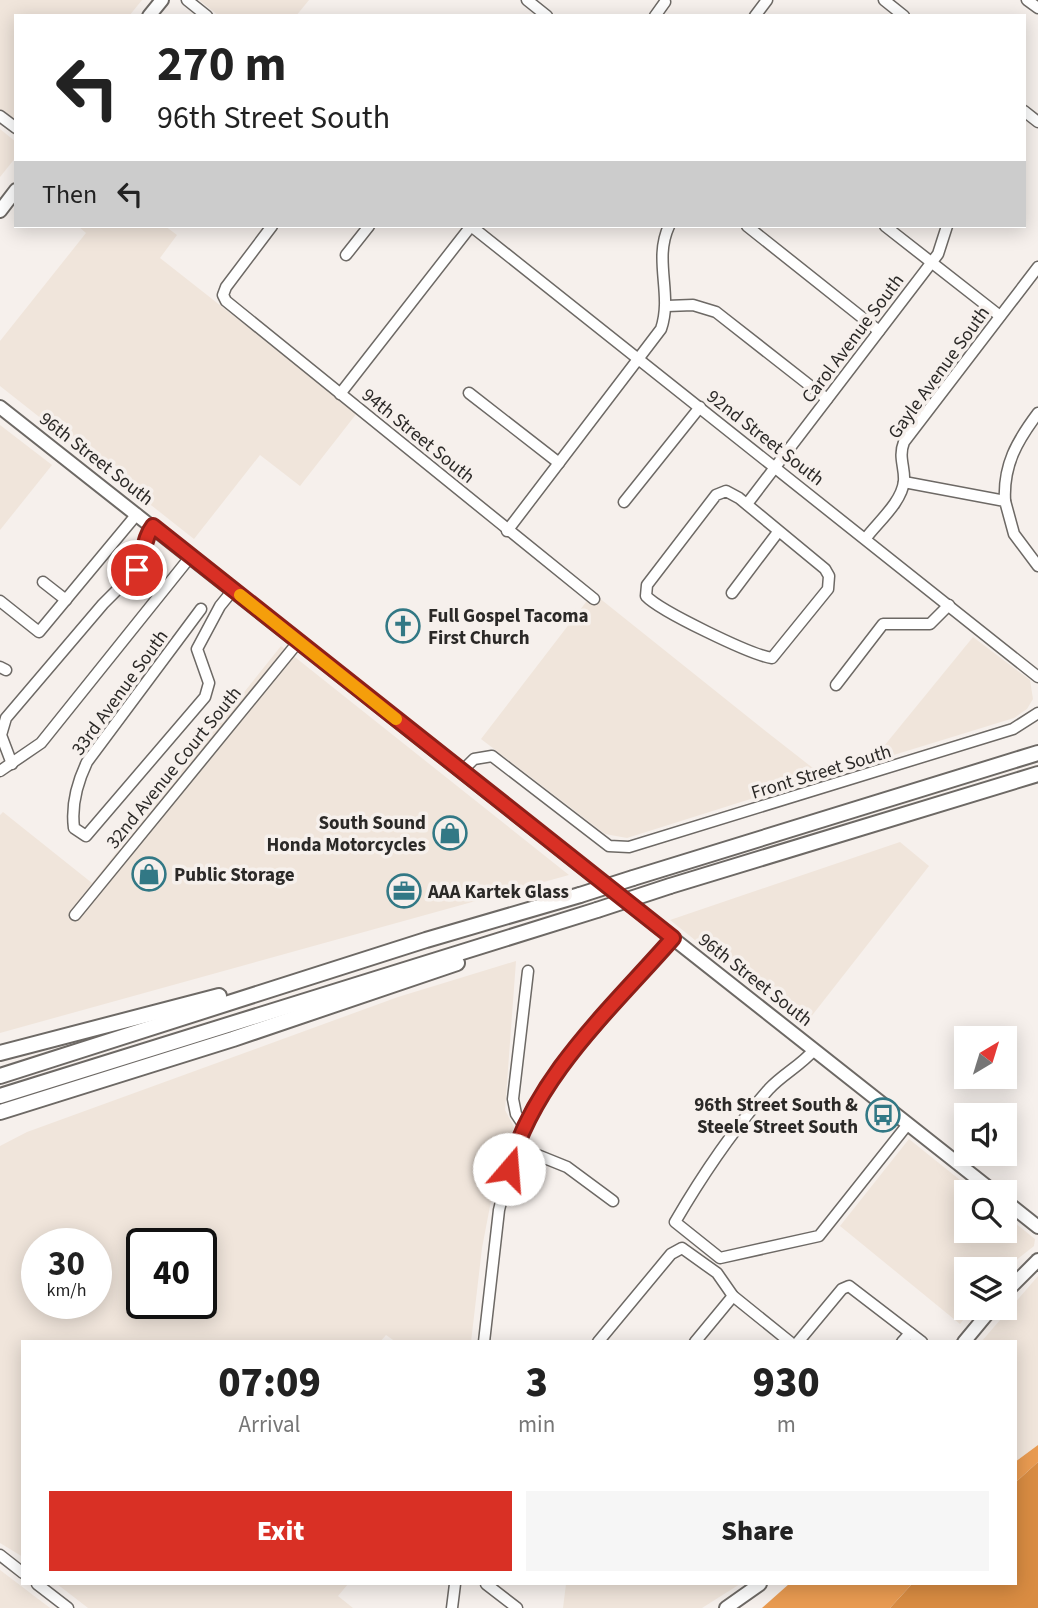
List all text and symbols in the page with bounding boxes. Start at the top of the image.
text: 270 m [157,30,286,100]
icon: left [42,42,133,133]
text: 96th Street South [157,95,390,141]
icon: left [111,175,149,213]
text: Then [42,176,97,213]
street label: Carol Avenue South [796,269,911,409]
street label: Gayle Avenue South [882,301,997,445]
street label: 94th Street South [356,382,480,490]
street label: 92nd Street South [701,384,830,493]
street label: 96th Street South [33,406,159,512]
pin [107,540,167,600]
icon: arrive [118,551,156,589]
place label: Full Gospel Tacoma First Church [428,603,589,652]
church icon: Full Gospel Tacoma First Church [384,607,422,645]
street label: 33rd Avenue South [65,624,175,761]
street label: 32nd Avenue Court South [100,681,248,855]
street label: Front Street South [748,738,895,807]
place label: South Sound Honda Motorcycles [266,810,426,859]
shop icon: South Sound Honda Motorcycles [431,814,469,852]
shop icon: Public Storage [130,855,168,893]
place label: Public Storage [174,862,295,889]
office icon: AAA Kartek Glass [385,872,423,910]
place label: AAA Kartek Glass [427,879,569,906]
street label: 96th Street South [692,927,818,1033]
north arrow [954,1026,1017,1088]
map controls [954,1026,1017,1320]
place label: 96th Street South & Steele Street South [694,1092,858,1141]
bus stop icon: 96th Street South & Steele Street South [864,1096,902,1134]
button: sound [954,1103,1017,1166]
position arrow [472,1132,546,1206]
button: search [954,1180,1017,1243]
speed limit sign: 40 [126,1228,217,1319]
text: 30 [48,1239,85,1289]
button: layers [954,1257,1017,1320]
text: km/h [47,1278,86,1303]
text: 07:09 [218,1353,321,1413]
text: 3 [525,1353,548,1413]
text: 930 [753,1353,820,1413]
text: Arrival [239,1408,300,1441]
text: min [518,1408,555,1441]
text: m [777,1408,796,1441]
button: Exit [49,1491,512,1571]
button: Share [526,1491,989,1571]

